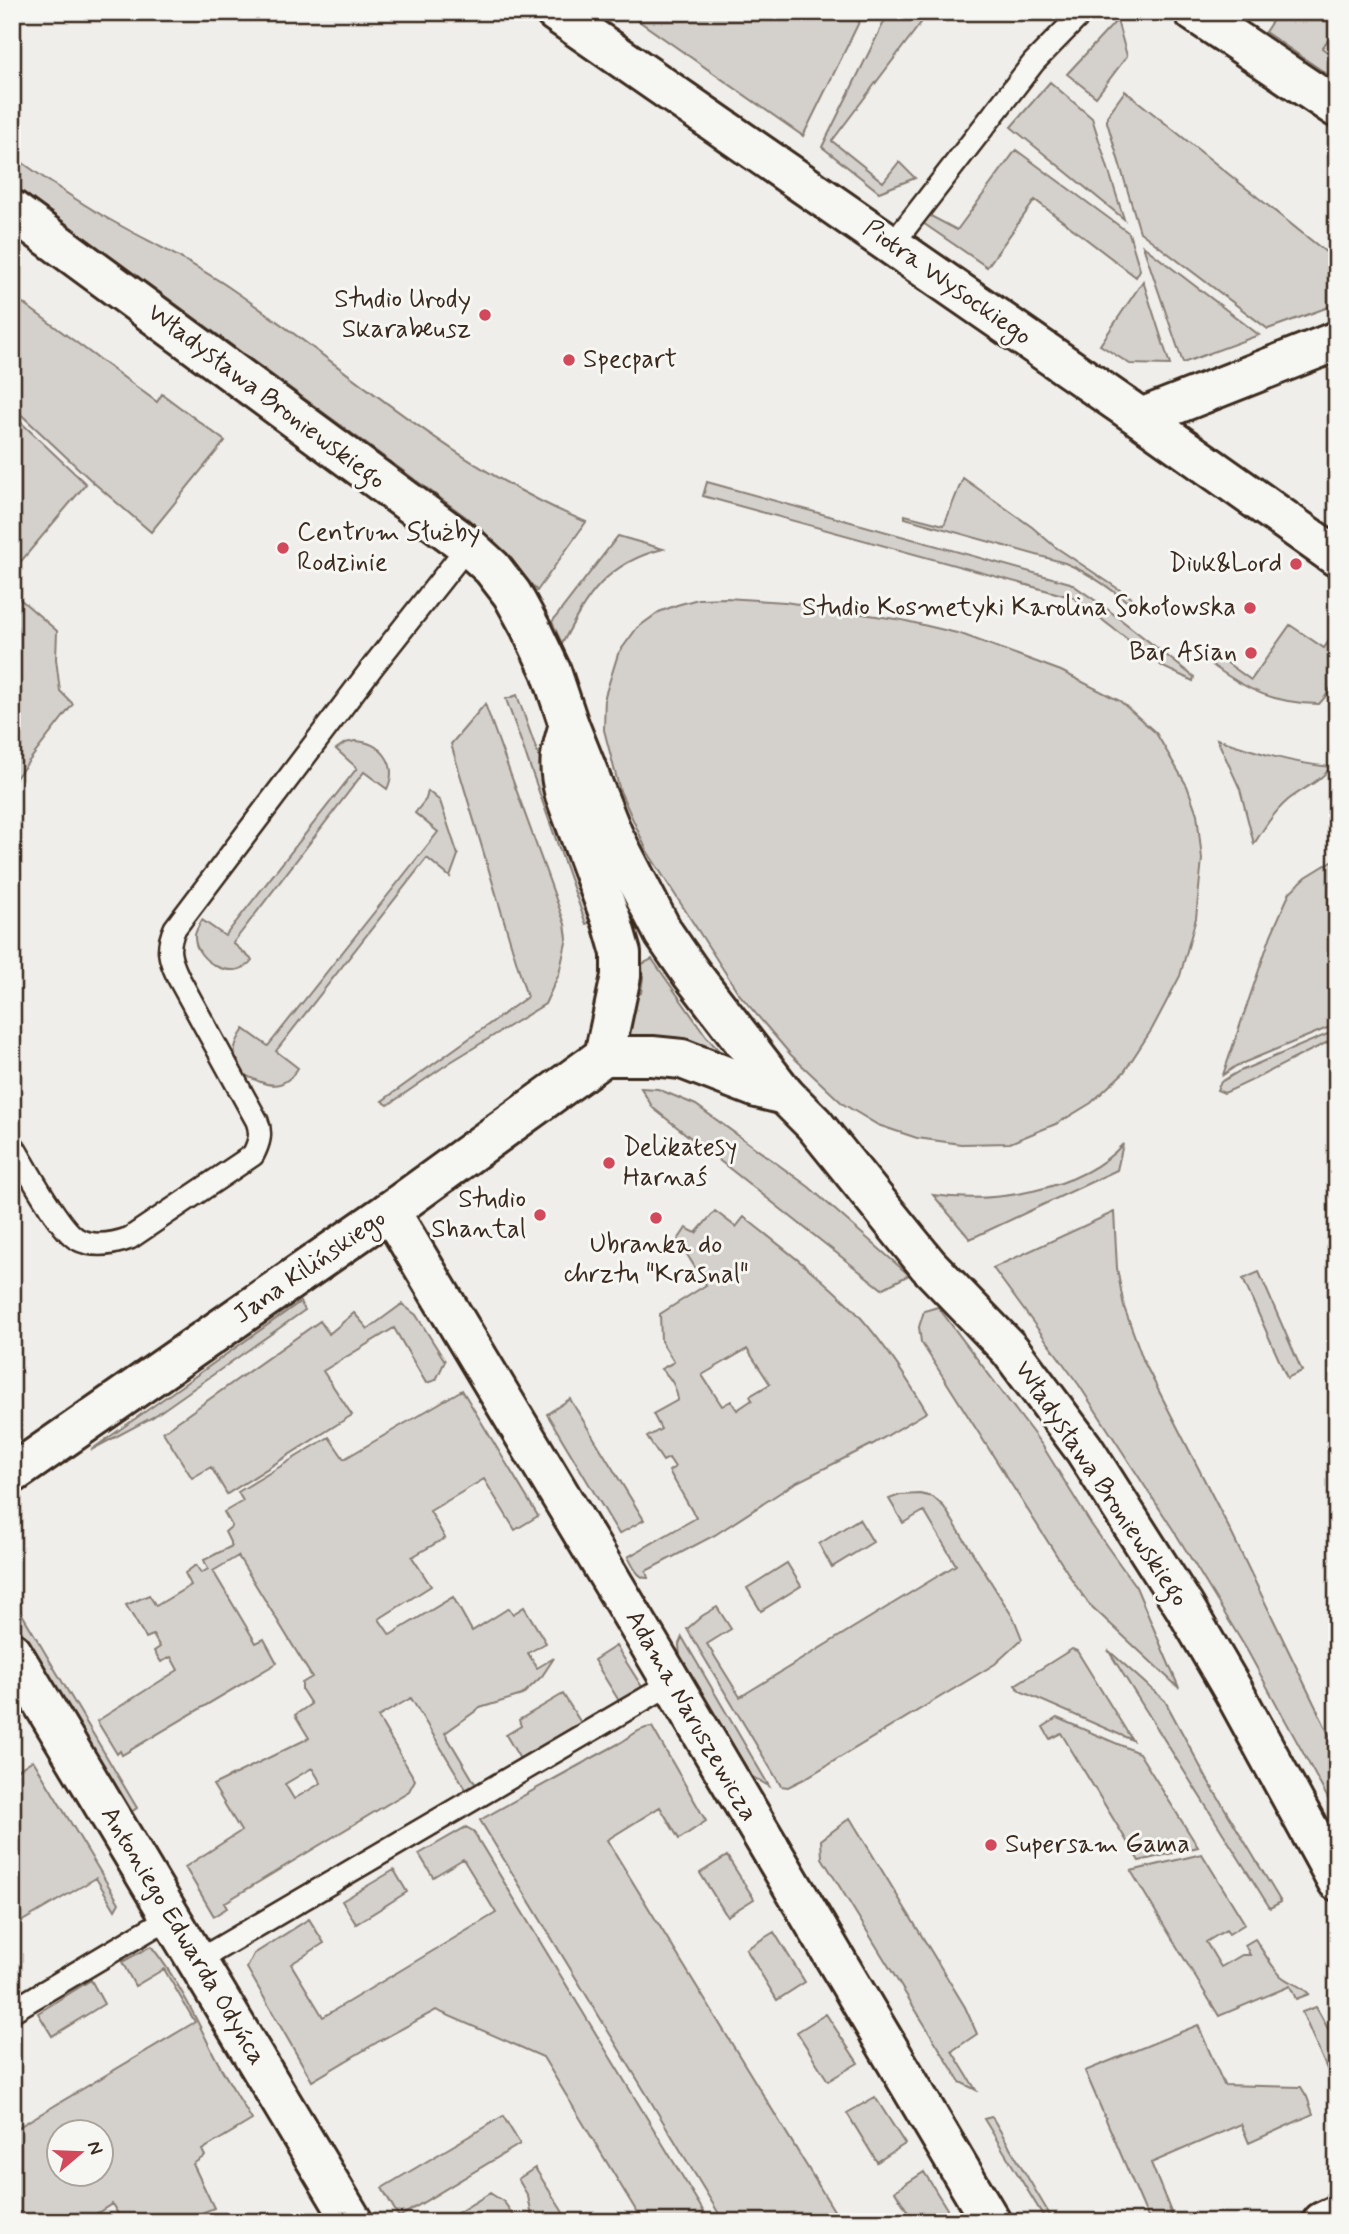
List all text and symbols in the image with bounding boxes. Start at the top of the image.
street label: Piotra Wysockiego [855,212,1038,356]
place label: Studio Urody Skarabeusz [334,283,471,347]
street label: Władysława Broniewskiego [138,296,392,500]
marker: Studio Urody Skarabeusz [477,307,493,323]
place label: Specpart [583,343,677,377]
marker: Specpart [561,352,577,368]
place label: Centrum Służby Rodzinie [297,516,481,580]
marker: Centrum Służby Rodzinie [275,540,291,556]
place label: Diuk&Lord [1169,547,1282,581]
marker: Diuk&Lord [1288,556,1304,572]
place label: Studio Kosmetyki Karolina Sokołowska [802,591,1236,625]
marker: Studio Kosmetyki Karolina Sokołowska [1242,600,1258,616]
place label: Bar Asian [1129,636,1237,670]
marker: Bar Asian [1243,645,1259,661]
place label: Delikatesy Harnaś [623,1131,737,1195]
marker: Delikatesy Harnaś [601,1155,617,1171]
place label: Studio Shantal [431,1183,526,1247]
street label: Jana Kilińskiego [227,1202,394,1334]
marker: Studio Shantal [532,1207,548,1223]
marker: Ubranka do chrztu "Krasnal" [648,1210,664,1226]
place label: Ubranka do chrztu "Krasnal" [563,1228,749,1292]
street label: Władysława Broniewskiego [1003,1354,1196,1615]
street label: Adama Naruszewicza [617,1604,765,1828]
street label: Antoniego Edwarda Odyńca [92,1800,274,2072]
place label: Supersam Gama [1005,1828,1190,1862]
marker: Supersam Gama [983,1837,999,1853]
north arrow [46,2118,116,2188]
text: N [81,2138,109,2158]

